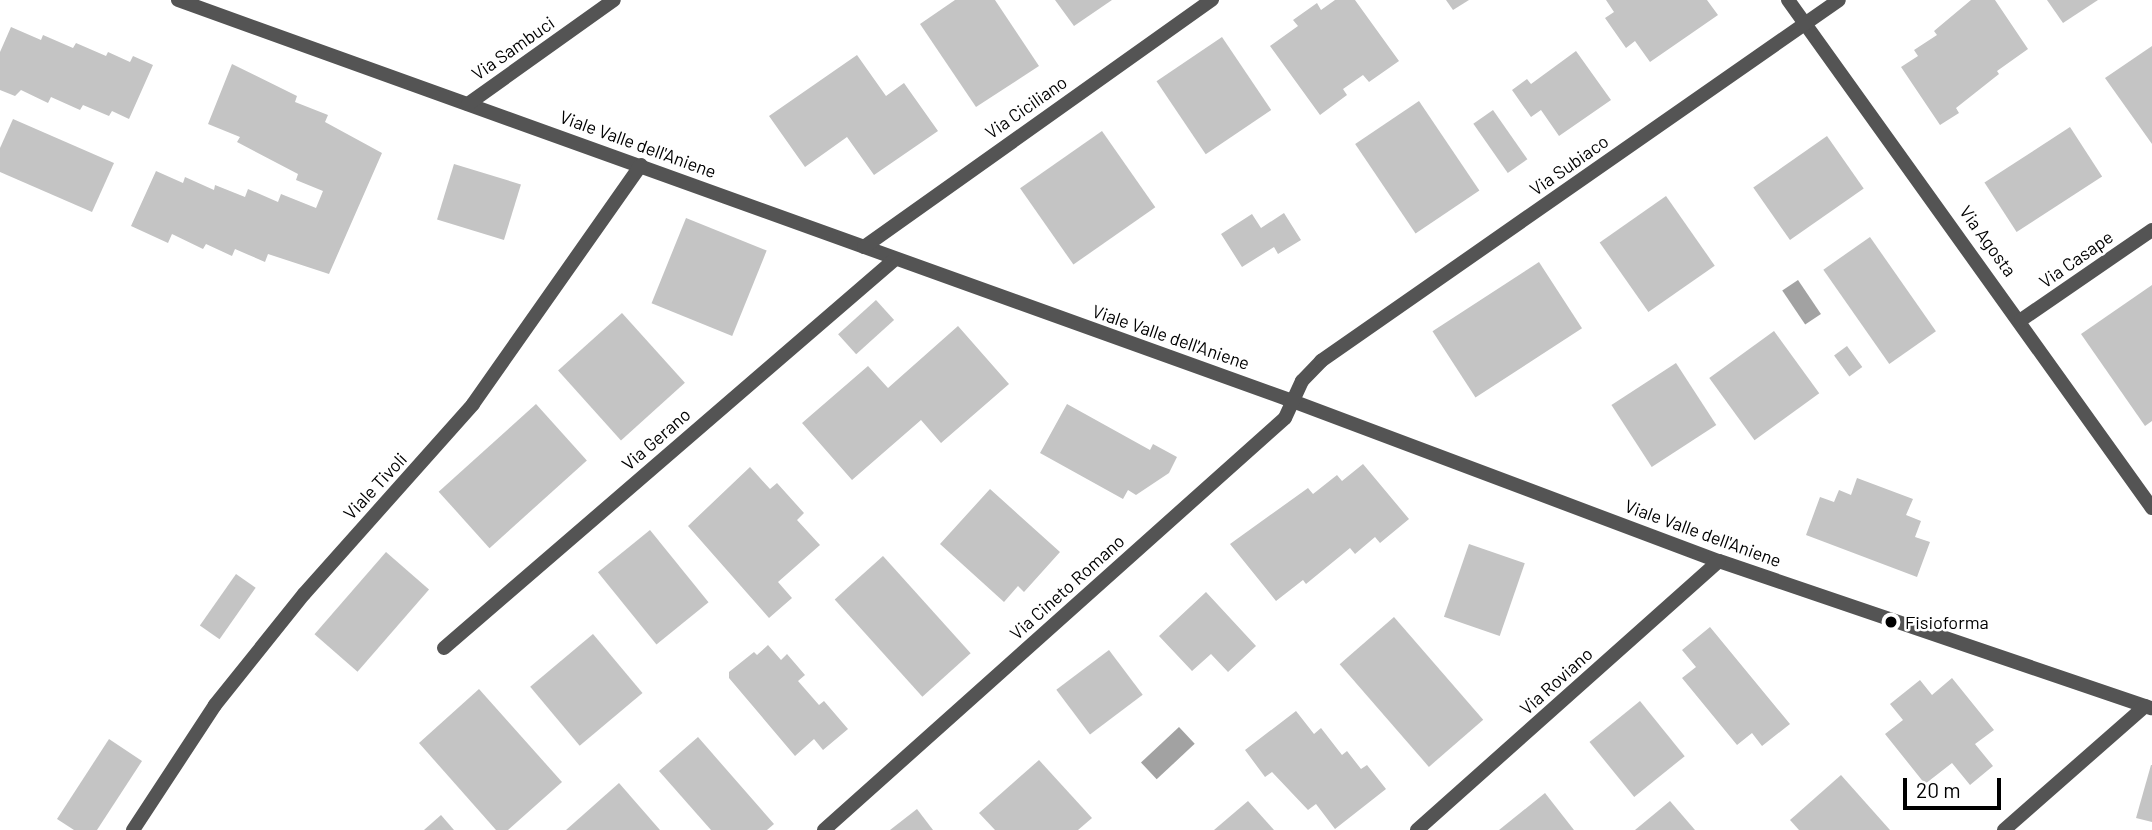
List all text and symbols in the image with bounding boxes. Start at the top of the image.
street label: Via Sambuci [468,12,558,84]
street label: Via Ciciliano [981,71,1071,143]
street label: Viale Valle dell'Aniene [557,106,719,182]
street label: Via Subiaco [1526,130,1612,200]
street label: Via Agosta [1955,201,2021,281]
street label: Via Casape [2035,226,2117,292]
street label: Viale Valle dell'Aniene [1089,300,1253,374]
street label: Via Gerano [617,403,695,475]
street label: Viale Tivoli [339,448,411,524]
street label: Viale Valle dell'Aniene [1622,495,1784,571]
street label: Via Cineto Romano [1005,530,1129,644]
place label: Fisioforma [1905,611,1989,633]
marker: Fisioforma [1883,614,1899,630]
street label: Via Roviano [1515,643,1597,719]
scale bar [1907,764,2005,808]
text: 20 m [1916,777,1961,802]

